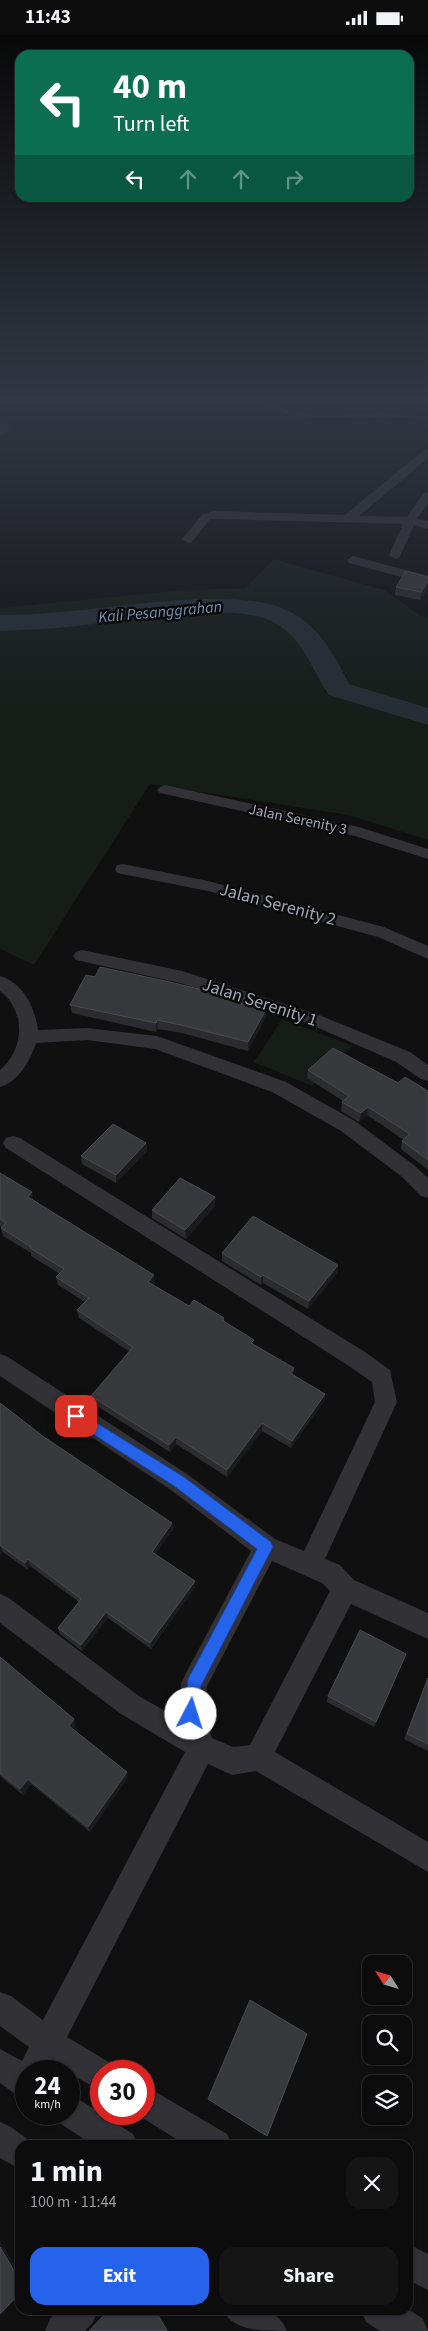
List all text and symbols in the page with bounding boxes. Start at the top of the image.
text: 11:43 [25,4,71,31]
text: 40 m [113,62,187,112]
icon: left [30,70,95,135]
text: Turn left [113,108,189,140]
icon: left [121,165,149,193]
icon: ahead [174,165,202,193]
icon: ahead [227,165,255,193]
icon: right [280,165,308,193]
water label: Kali Pesanggrahan [97,596,223,628]
street label: Jalan Serenity 3 [247,799,349,840]
street label: Jalan Serenity 2 [217,877,339,932]
street label: Jalan Serenity 1 [199,972,321,1033]
pin [55,1395,97,1437]
icon: arrive [62,1402,90,1430]
position arrow [164,1687,216,1739]
north arrow [362,1955,412,2005]
map controls [362,1955,412,2125]
button: search [362,2015,412,2065]
speed limit sign: 30 [90,2060,155,2125]
text: 24 [34,2068,61,2104]
button: layers [362,2075,412,2125]
text: km/h [34,2096,61,2113]
text: 1 min [30,2150,103,2193]
button: close [346,2157,398,2209]
text: 100 m · 11:44 [30,2191,117,2213]
button: Exit [30,2247,209,2305]
button: Share [219,2247,398,2305]

